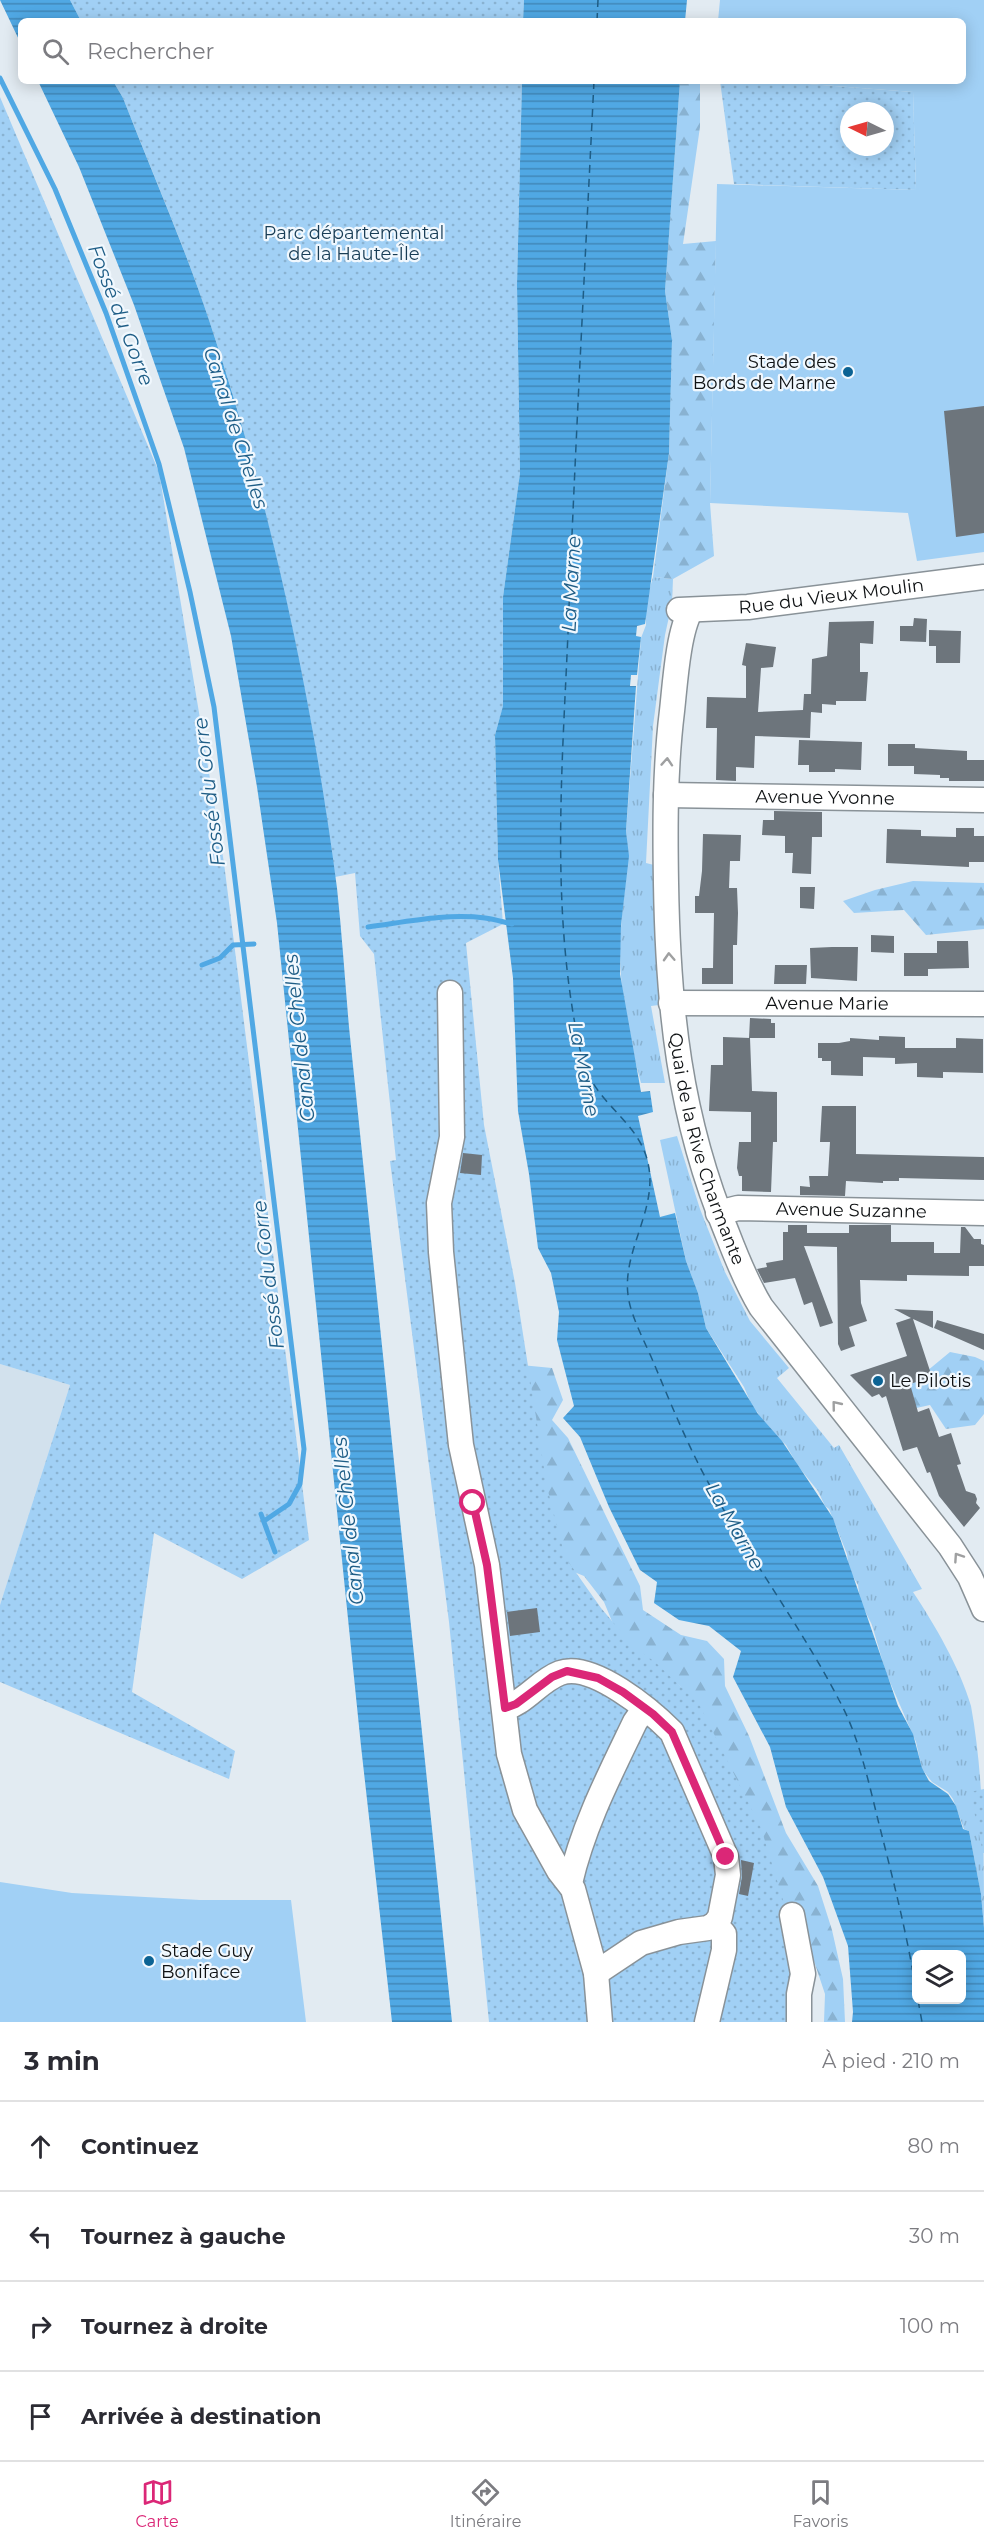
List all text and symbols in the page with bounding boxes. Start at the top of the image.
search box [18,18,966,84]
icon: search [39,35,72,68]
text: Rechercher [87,38,214,65]
north arrow [840,102,894,156]
park label: Parc départemental de la Haute-Île [264,222,444,265]
water label: Fossé du Gorre [83,241,159,389]
water label: Canal de Chelles [199,344,274,512]
place label: Stade des Bords de Marne [693,351,836,394]
marker: Stade des Bords de Marne [841,365,855,379]
water label: La Marne [556,535,586,633]
street label: Rue du Vieux Moulin [738,574,925,618]
water label: Fossé du Gorre [188,716,230,868]
one-way arrow [660,758,673,767]
street label: Avenue Yvonne [755,785,895,810]
one-way arrow [662,952,675,961]
water label: Canal de Chelles [278,953,320,1123]
street label: Avenue Marie [765,992,889,1015]
water label: La Marne [563,1019,605,1119]
street label: Quai de la Rive Charmante [664,1031,750,1268]
street label: Avenue Suzanne [776,1198,927,1223]
water label: Fossé du Gorre [247,1199,289,1351]
place label: Le Pilotis [890,1370,971,1392]
marker: Le Pilotis [871,1374,885,1388]
one-way arrow [833,1401,844,1412]
water label: Canal de Chelles [327,1436,369,1606]
water label: La Marne [700,1478,770,1574]
route start [459,1489,485,1515]
one-way arrow [954,1553,965,1564]
route end [712,1843,738,1869]
place label: Stade Guy Boniface [161,1940,253,1983]
map controls [912,1950,966,2004]
button: layers [912,1950,966,2004]
marker: Stade Guy Boniface [142,1954,156,1968]
text: 3 min [24,2045,100,2077]
text: À pied · 210 m [822,2049,960,2073]
icon: ahead [24,2130,57,2163]
text: Continuez [81,2133,198,2160]
text: 80 m [908,2134,960,2158]
icon: left [24,2220,57,2253]
text: Tournez à gauche [81,2223,286,2250]
text: 30 m [909,2224,960,2248]
icon: right [24,2310,57,2343]
text: Tournez à droite [81,2313,268,2340]
text: 100 m [900,2314,960,2338]
icon: arrive [24,2400,57,2433]
text: Arrivée à destination [81,2403,321,2430]
tab: Carte [136,2476,179,2531]
tab: Itinéraire [450,2476,521,2531]
tab: Favoris [792,2476,848,2531]

